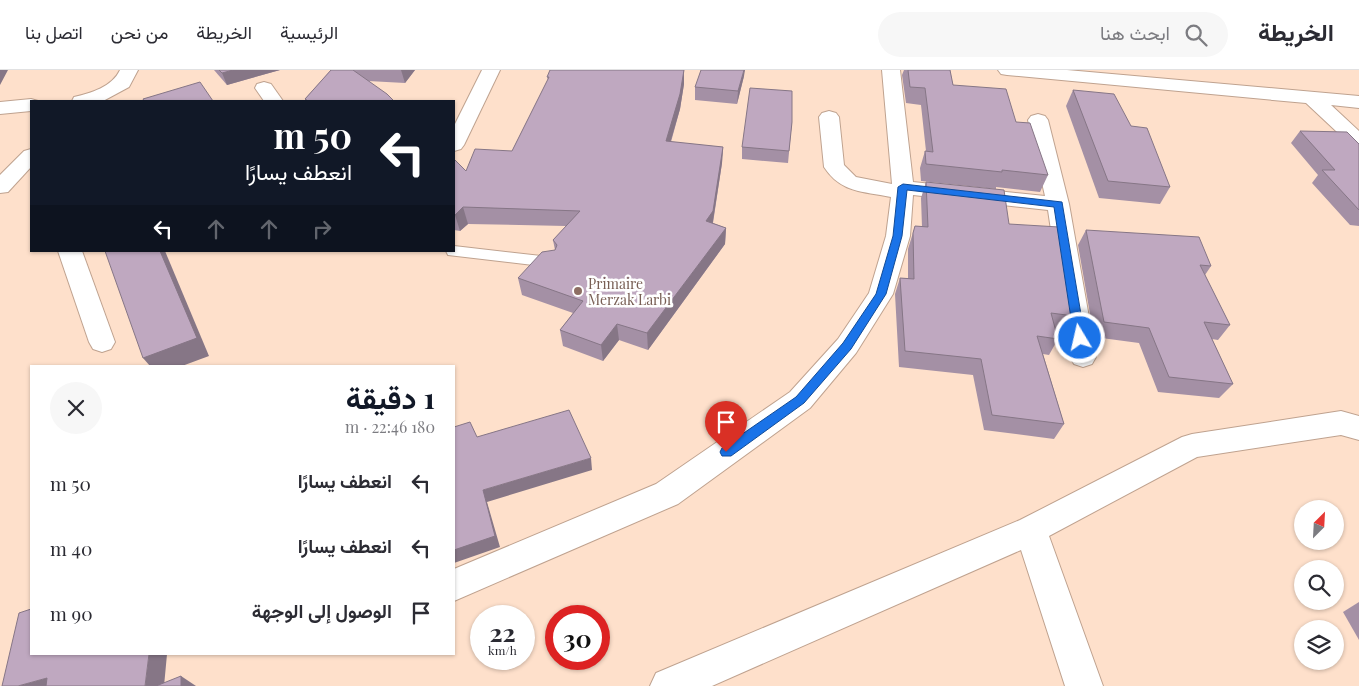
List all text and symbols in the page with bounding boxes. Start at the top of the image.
search box [878,12,1228,57]
text: الخريطة [1258,15,1334,47]
text: ابحث هنا [1100,19,1170,45]
text: اتصل بنا [25,20,83,44]
text: من نحن [111,20,168,44]
text: الخريطة [196,20,252,44]
text: الرئيسية [280,20,338,44]
icon: search [1182,21,1210,49]
text: 50 m [274,111,352,158]
icon: left [370,120,435,185]
text: انعطف يسارًا [245,156,352,186]
icon: left [149,215,177,243]
icon: ahead [202,215,230,243]
icon: ahead [255,215,283,243]
icon: right [308,215,336,243]
place label: Primaire Merzak Larbi [588,274,671,309]
marker: Primaire Merzak Larbi [572,285,584,297]
position arrow [1053,311,1105,363]
text: 1 دقيقة [346,377,435,417]
button: close [50,382,102,434]
pin [705,401,747,452]
icon: arrive [712,408,740,436]
text: 180 m · 22:46 [345,416,435,437]
text: انعطف يسارًا [298,467,392,493]
icon: left [407,469,435,497]
text: 50 m [50,470,91,496]
north arrow [1294,500,1344,550]
map controls [1294,500,1344,670]
text: انعطف يسارًا [298,532,392,558]
icon: left [407,534,435,562]
text: 40 m [50,535,92,561]
button: search [1294,560,1344,610]
text: الوصول إلى الوجهة [252,597,392,623]
icon: arrive [407,599,435,627]
text: 90 m [50,600,93,626]
speed limit sign: 30 [545,605,610,670]
text: 22 [489,615,516,648]
button: layers [1294,620,1344,670]
text: km/h [488,642,517,658]

